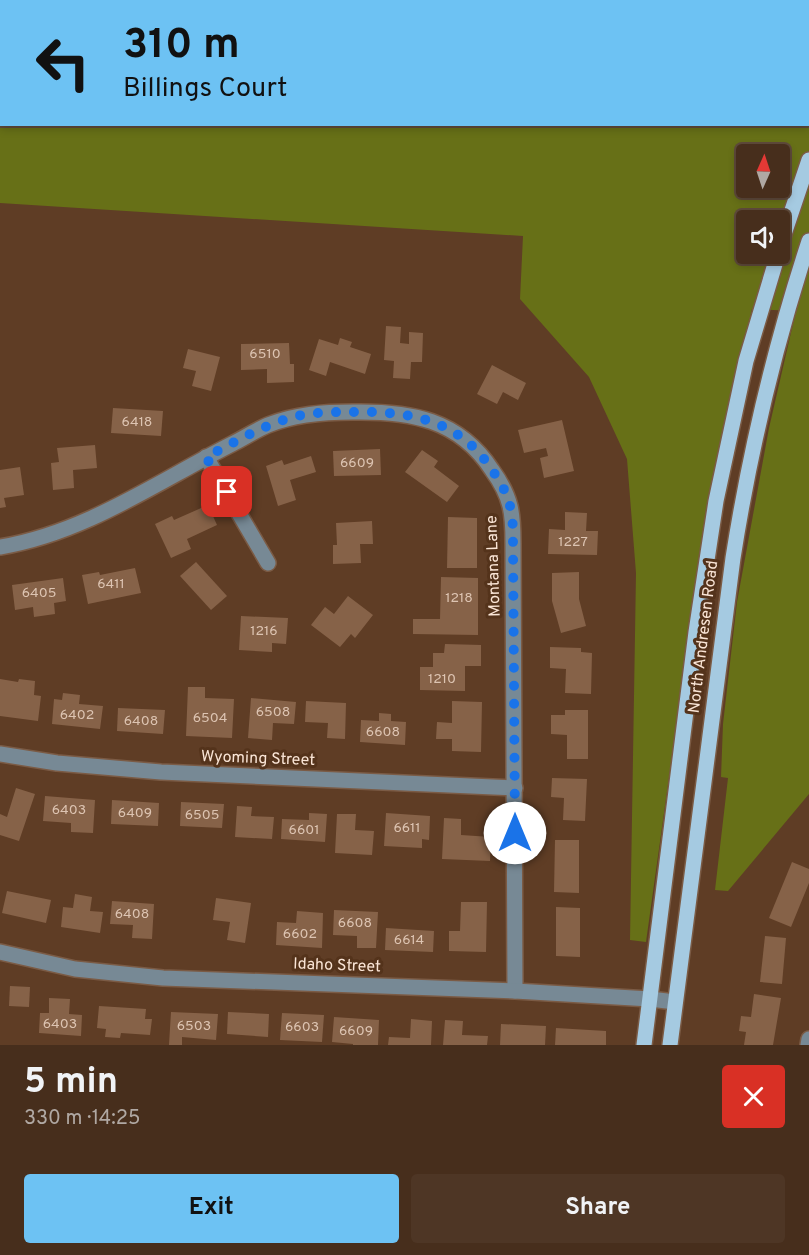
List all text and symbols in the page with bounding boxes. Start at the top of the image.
text: 310 m [123,20,240,73]
icon: left [24,24,102,102]
text: Billings Court [123,72,288,106]
north arrow [736,144,790,198]
map controls [736,144,790,264]
button: sound [736,210,790,264]
house number: 6510 [249,346,281,363]
house number: 6418 [122,414,152,431]
house number: 6609 [340,455,374,472]
pin [201,466,252,517]
icon: arrive [210,475,243,508]
street label: Montana Lane [482,515,506,617]
house number: 1227 [558,534,588,551]
street label: North Andresen Road [685,559,723,715]
house number: 6411 [97,576,125,593]
house number: 6405 [22,585,56,602]
house number: 1218 [445,590,473,607]
house number: 1216 [250,623,278,640]
house number: 1210 [428,671,456,688]
house number: 6508 [256,704,290,721]
house number: 6402 [60,707,94,724]
house number: 6504 [193,710,227,727]
house number: 6408 [124,713,158,730]
house number: 6608 [366,724,400,741]
street label: Wyoming Street [201,747,315,771]
position arrow [483,801,547,865]
house number: 6403 [52,802,86,819]
house number: 6409 [118,805,152,822]
house number: 6505 [185,807,219,824]
house number: 6611 [393,820,421,837]
house number: 6601 [289,822,319,839]
house number: 6408 [115,906,149,923]
house number: 6608 [338,915,372,932]
house number: 6602 [283,926,317,943]
house number: 6614 [394,932,424,949]
street label: Idaho Street [293,954,381,978]
house number: 6403 [43,1016,77,1033]
house number: 6503 [177,1018,211,1035]
house number: 6603 [285,1019,319,1036]
house number: 6609 [339,1023,373,1040]
text: 5 min [24,1060,118,1106]
button: close [722,1065,785,1128]
text: 330 m · 14:25 [24,1106,140,1132]
button: Exit [24,1174,399,1243]
button: Share [411,1174,785,1243]

